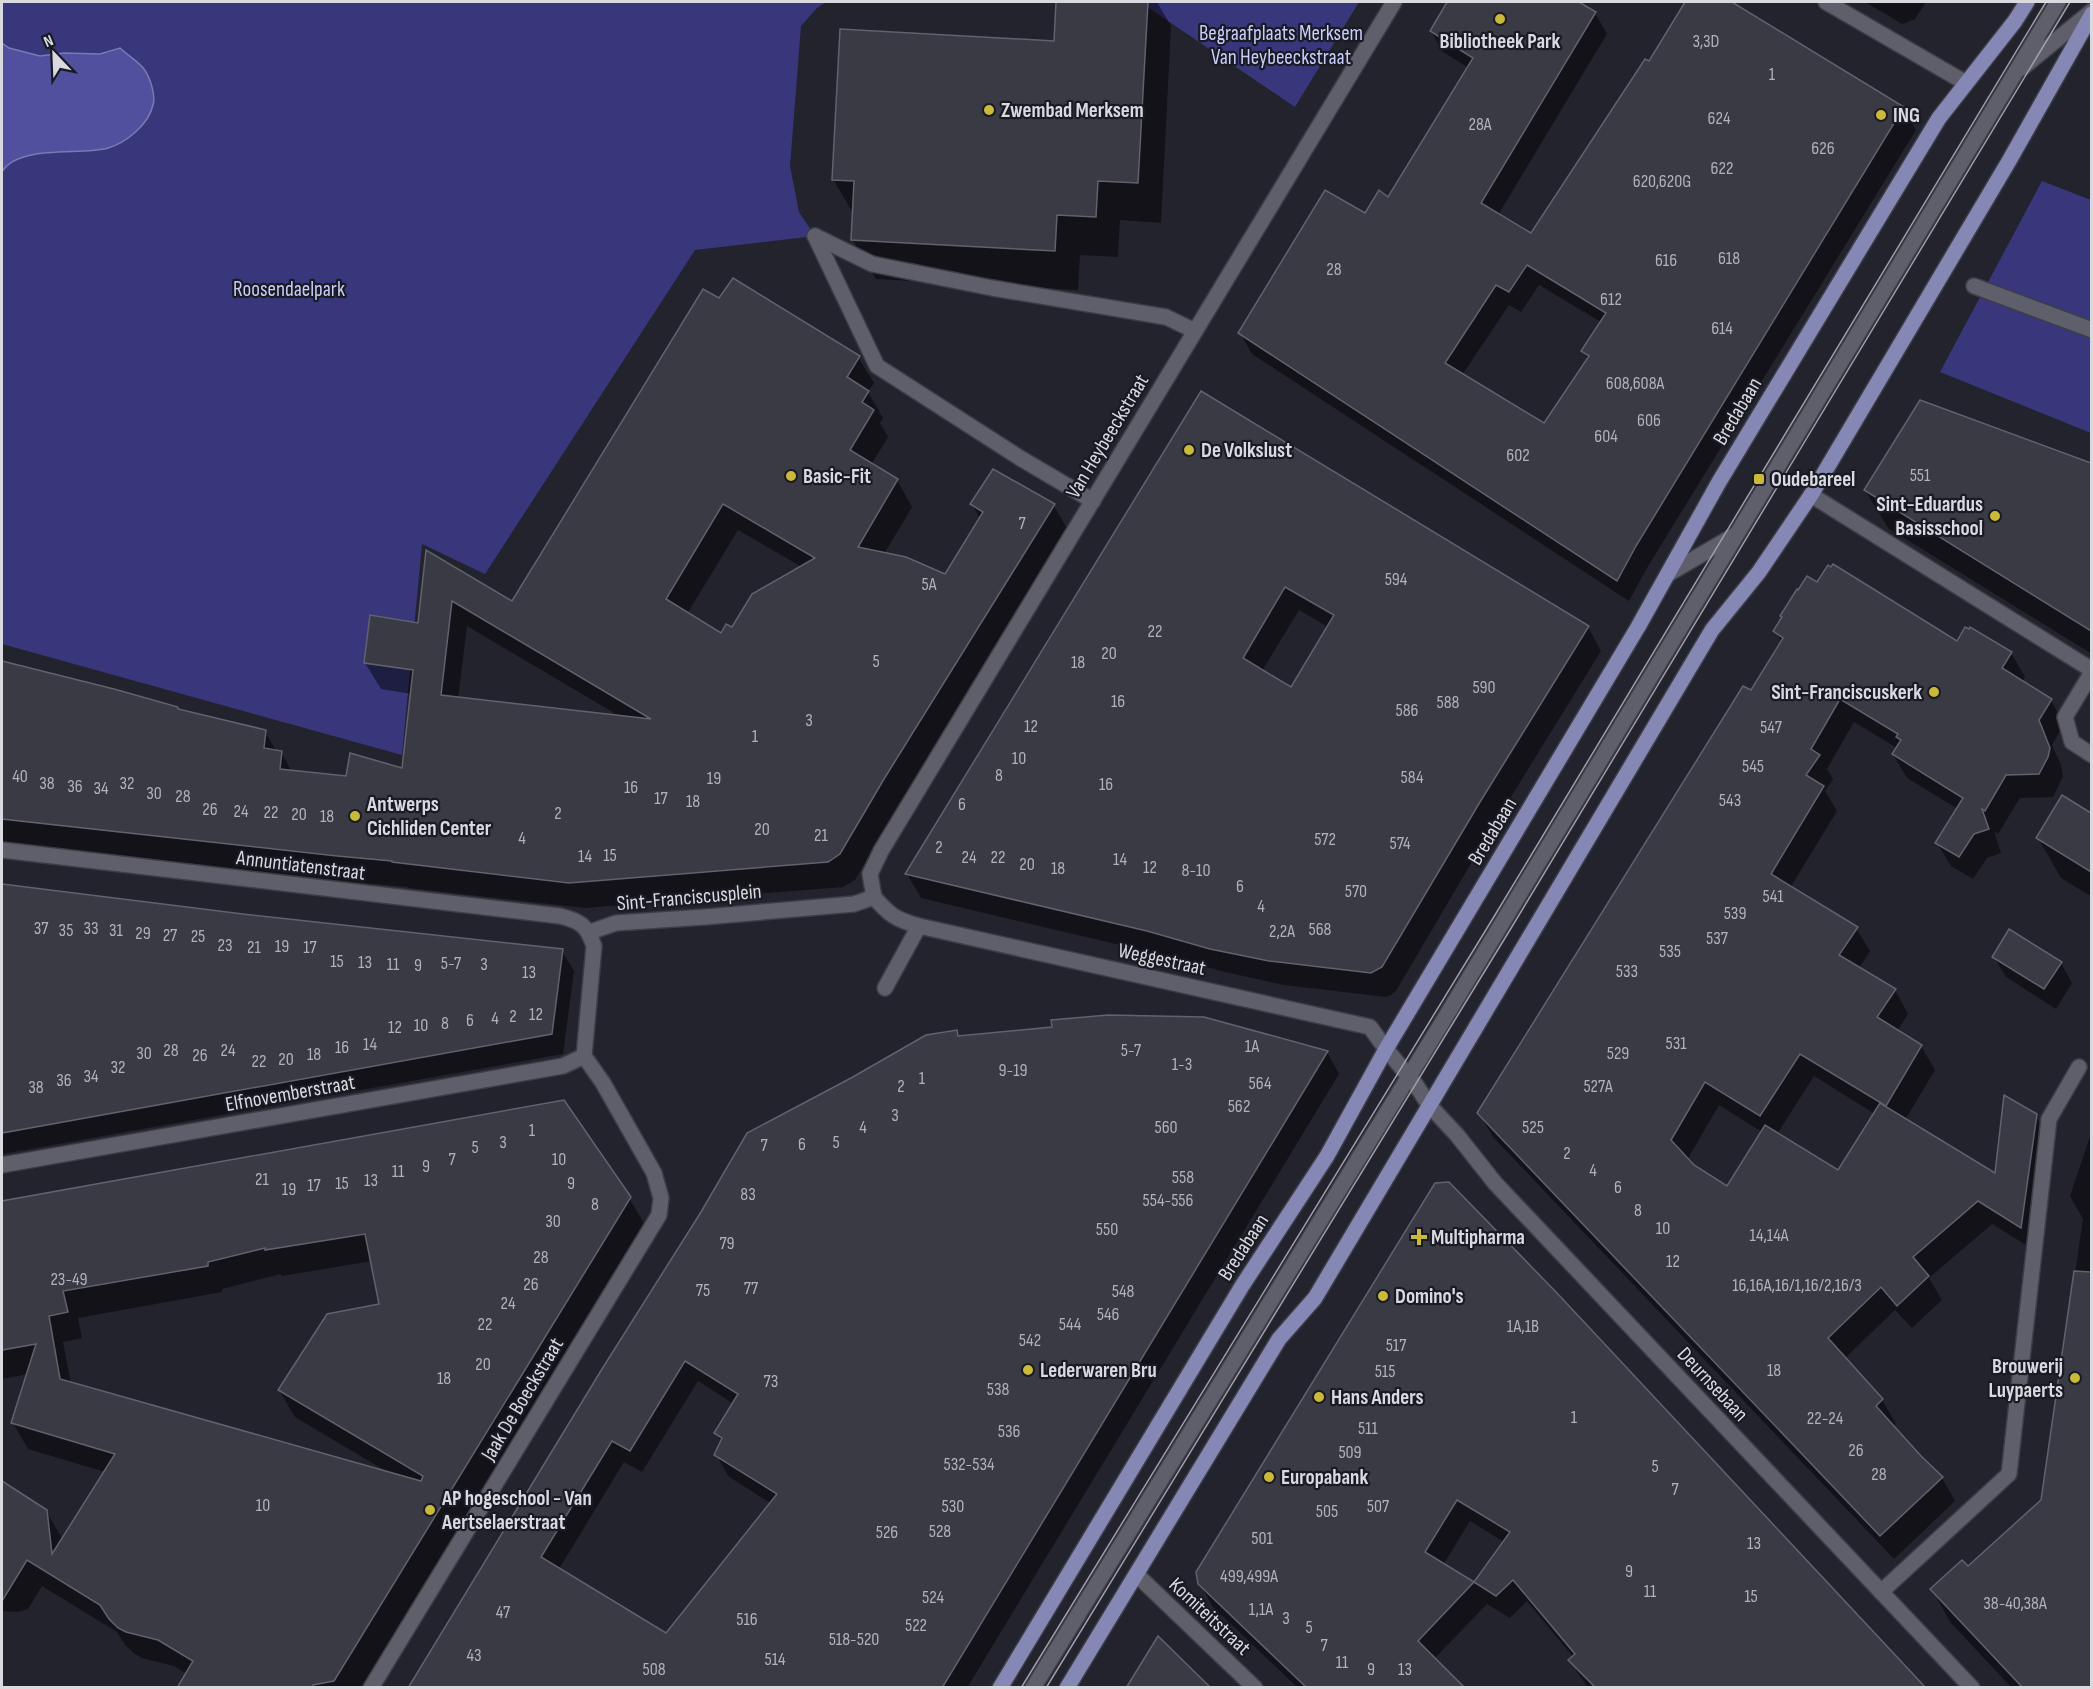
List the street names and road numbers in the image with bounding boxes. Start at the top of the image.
street label: Van Heybeeckstraat [1061,370,1154,503]
street label: Bredabaan [1708,373,1767,449]
street label: Bredabaan [1463,793,1522,869]
street label: Annuntiatenstraat [234,845,367,886]
street label: Sint-Franciscusplein [616,879,763,916]
street label: Weggestraat [1116,938,1208,981]
street label: Elfnovemberstraat [223,1070,357,1117]
street label: Bredabaan [1213,1209,1274,1285]
street label: Jaak De Boeckstraat [475,1333,569,1466]
street label: Deurnsebaan [1672,1342,1753,1427]
street label: Komiteitstraat [1164,1572,1256,1660]

